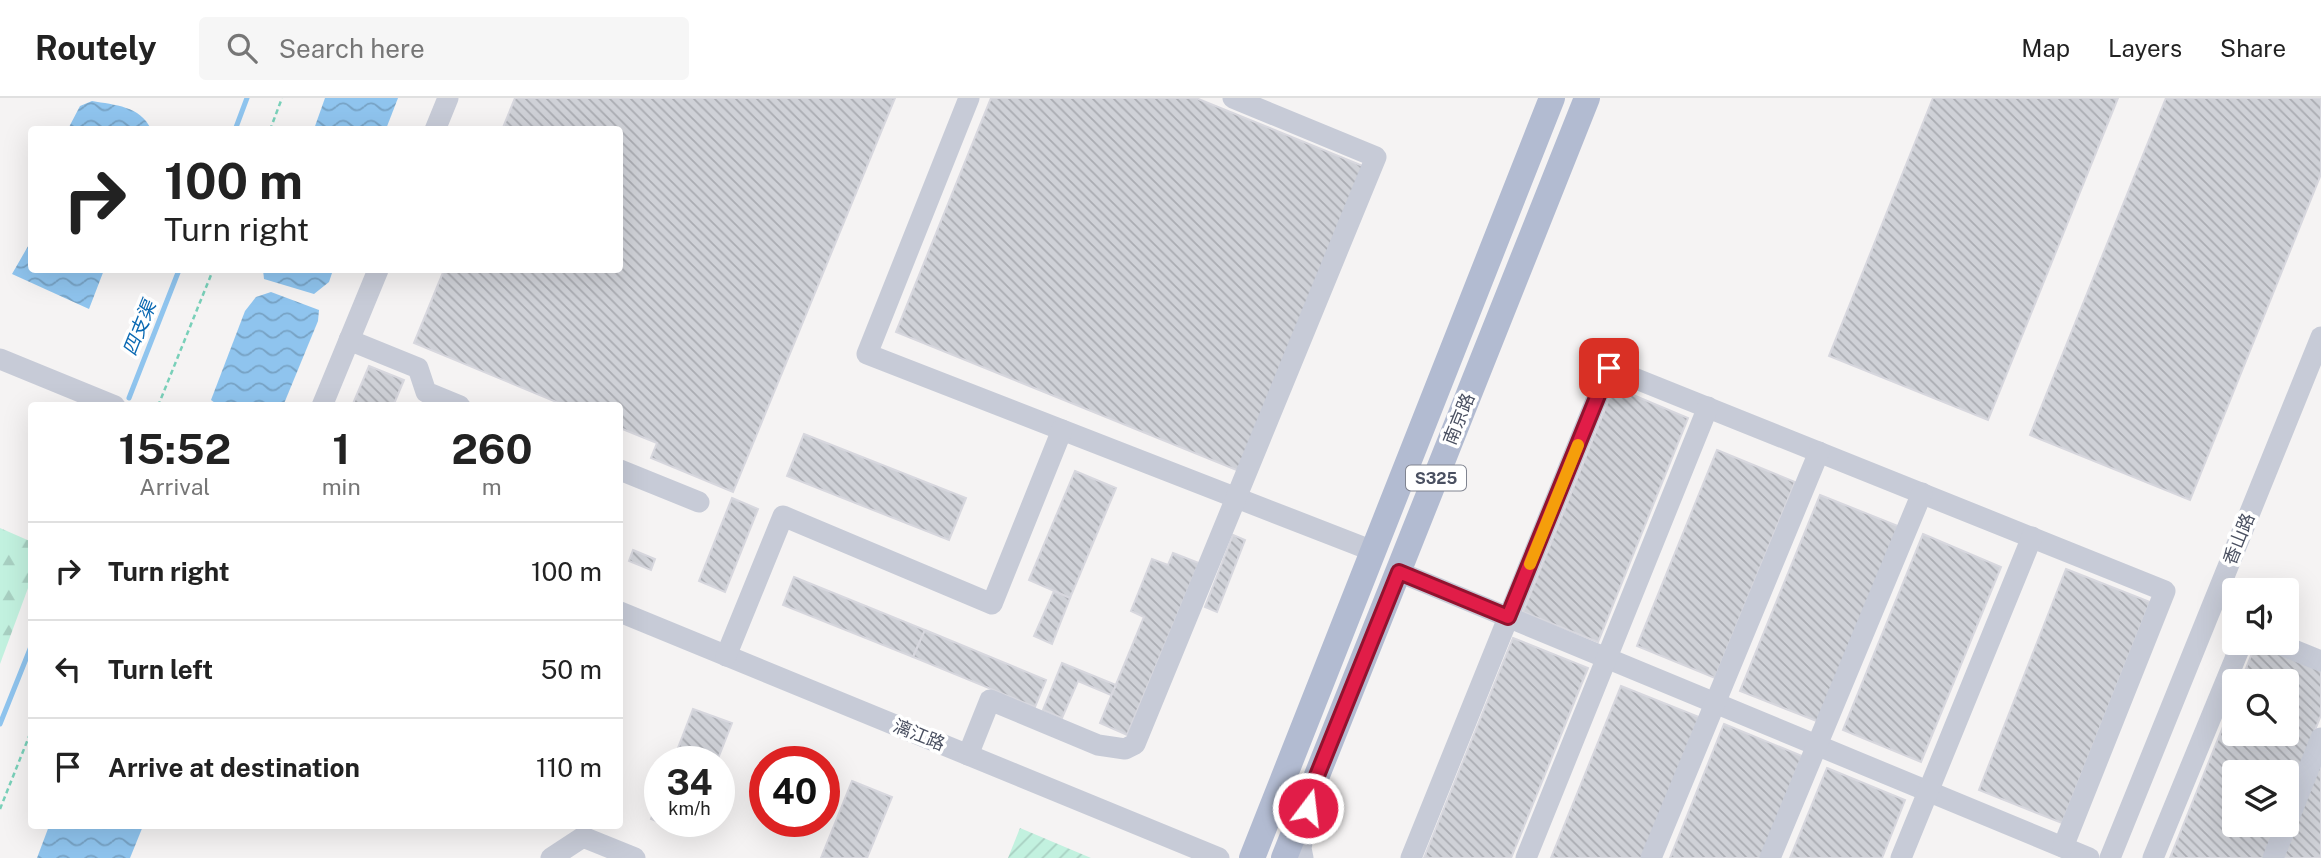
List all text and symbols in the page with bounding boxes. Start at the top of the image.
search box [199,17,689,80]
text: Routely [35,29,157,67]
icon: search [223,29,261,67]
text: Search here [279,33,425,64]
text: Map [2021,34,2070,62]
text: Layers [2108,34,2182,62]
text: Share [2220,34,2286,62]
text: 100 m [164,152,303,210]
icon: right [49,154,140,245]
text: Turn right [164,211,309,248]
water label: 四支渠 [118,295,161,359]
pin [1579,338,1639,398]
icon: arrive [1590,349,1628,387]
street label: 南京路 [1439,390,1478,448]
text: 15:52 [118,424,231,473]
text: 1 [332,424,350,473]
text: 260 [451,424,533,473]
road number: S325 [1406,466,1466,490]
text: Arrival [139,473,210,500]
text: min [322,473,361,500]
text: m [482,473,502,500]
street label: 香山路 [2219,510,2258,568]
icon: right [49,552,87,590]
text: Turn right [108,556,230,587]
text: 100 m [531,556,602,587]
map controls [2222,578,2299,837]
button: sound [2222,578,2299,655]
icon: left [49,650,87,688]
text: Turn left [108,654,213,685]
text: 50 m [541,654,602,685]
button: search [2222,669,2299,746]
street label: 漓江路 [890,715,948,754]
speed limit sign: 40 [749,746,840,837]
icon: arrive [49,748,87,786]
text: Arrive at destination [108,752,360,783]
text: 110 m [536,752,602,783]
button: layers [2222,760,2299,837]
text: 34 [666,762,713,803]
position arrow [1271,771,1345,845]
text: km/h [668,798,711,819]

